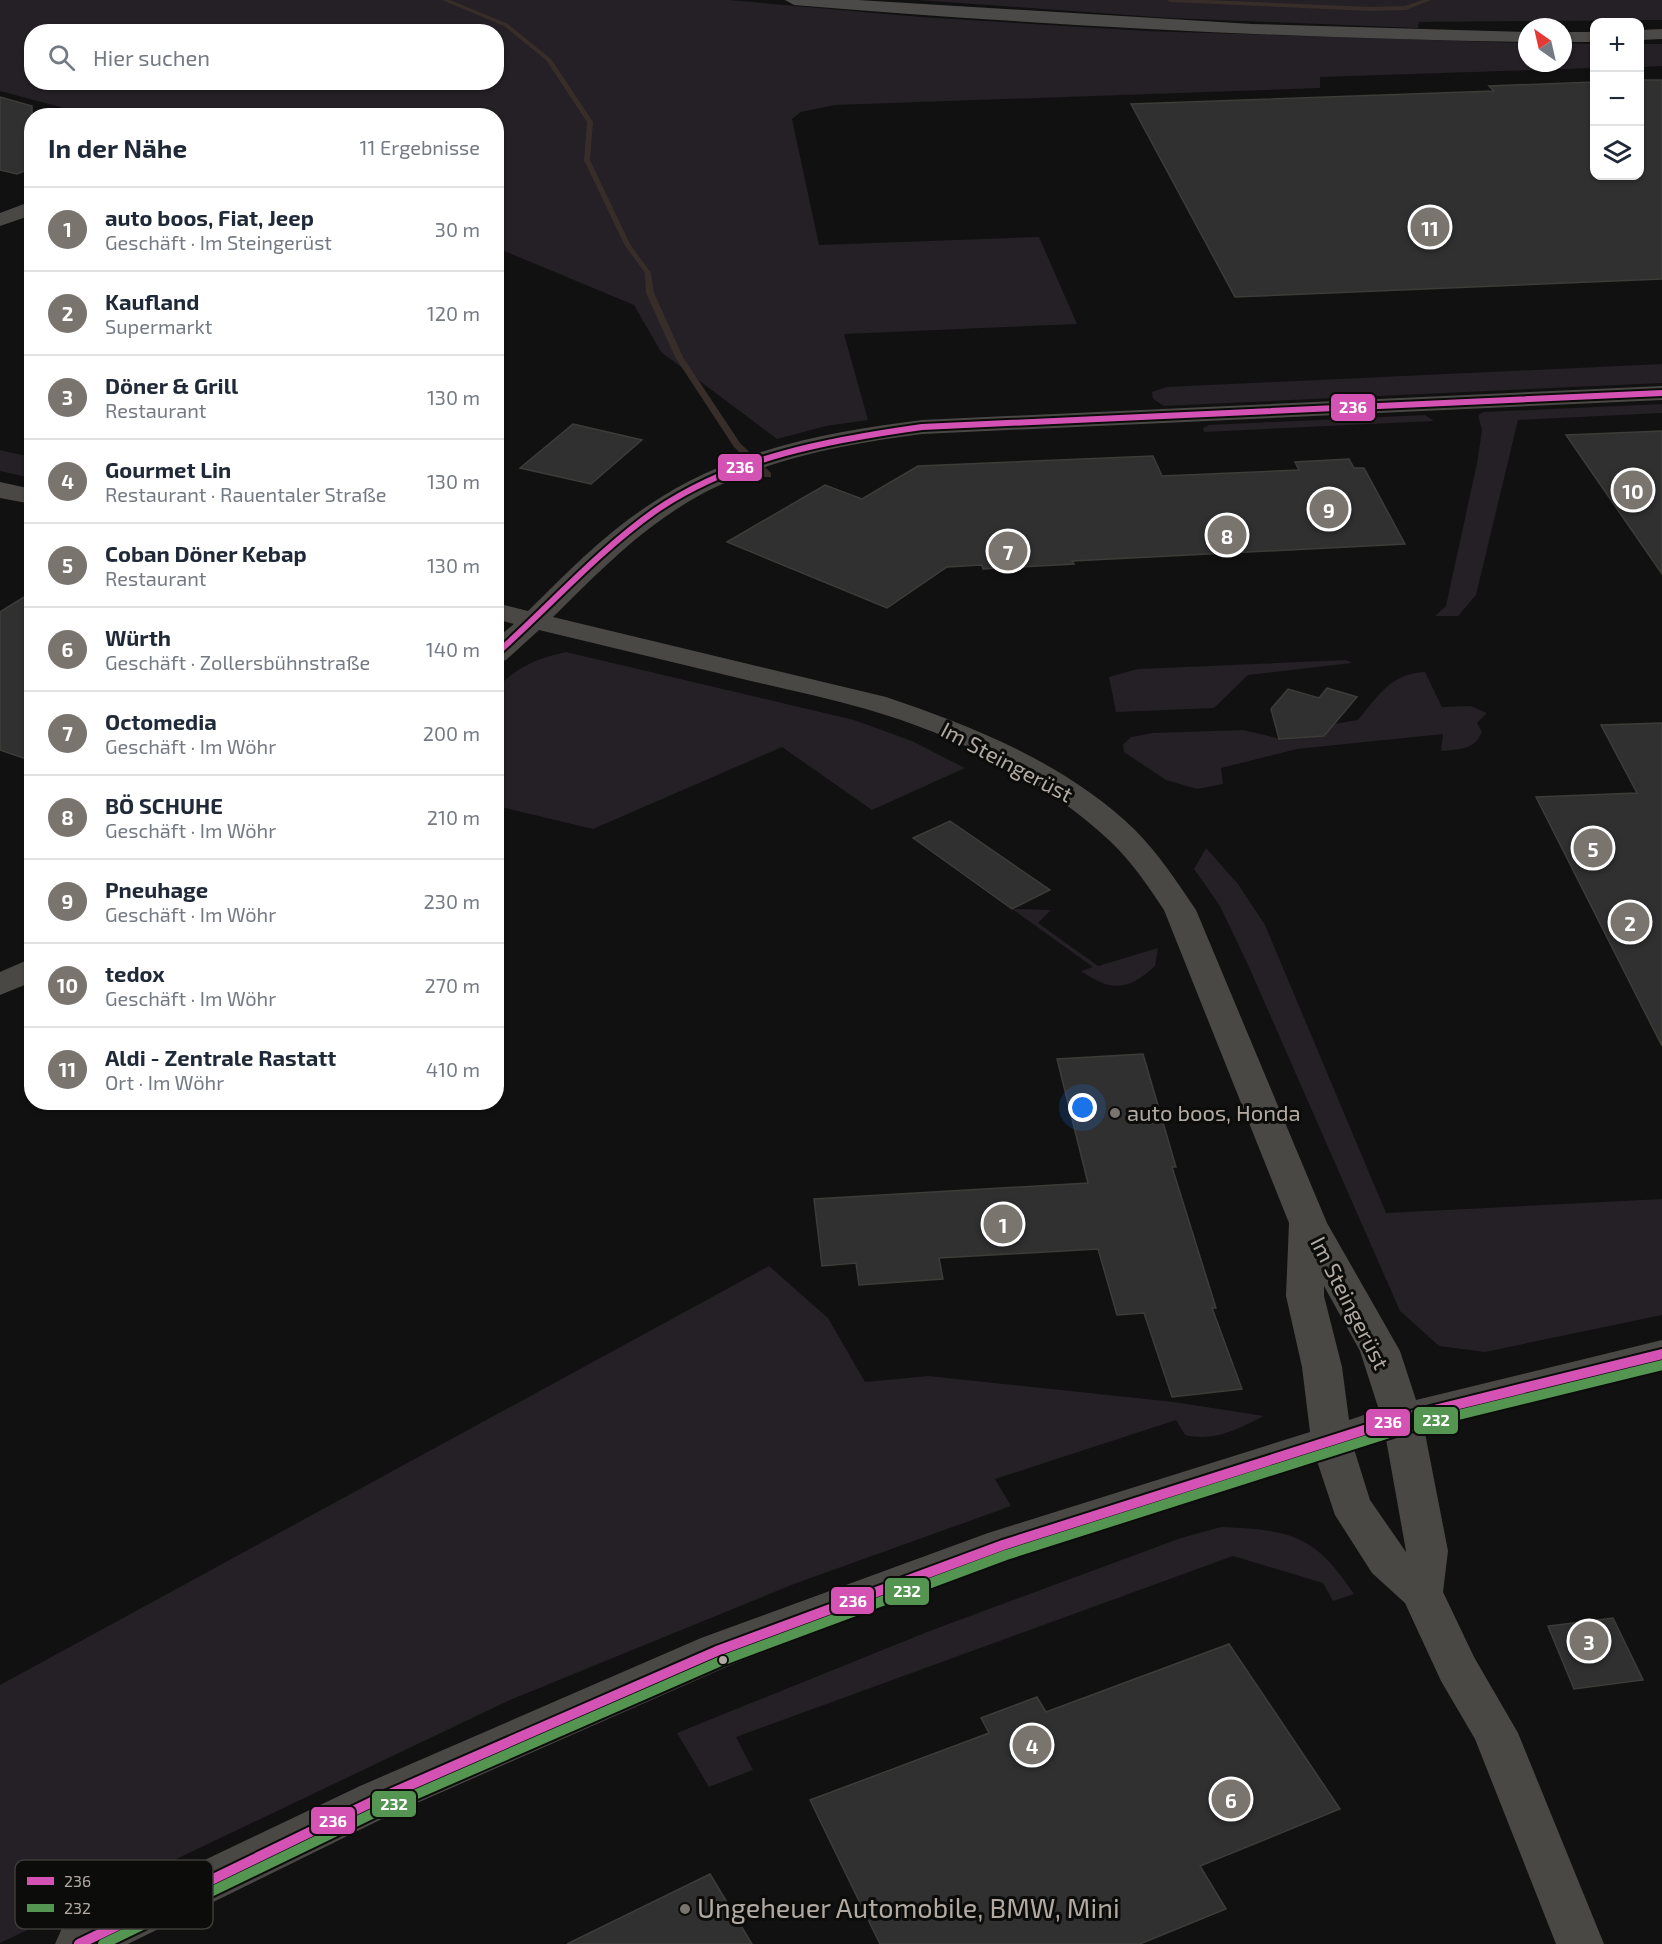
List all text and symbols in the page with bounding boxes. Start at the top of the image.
north arrow [1518,18,1572,72]
map controls [1590,18,1644,180]
button: + [1590,18,1644,72]
search box [24,24,504,90]
icon: search [45,41,78,74]
text: Hier suchen [93,44,210,70]
button: − [1590,72,1644,126]
button: layers [1590,126,1644,180]
text: In der Nähe [48,132,187,163]
text: 11 Ergebnisse [360,135,480,159]
text: auto boos, Fiat, Jeep [105,204,314,230]
pin: 11 [1410,204,1450,250]
text: 1 [63,217,72,241]
text: 30 m [435,217,480,241]
text: Geschäft · Im Steingerüst [105,230,332,254]
text: Kaufland [105,288,199,314]
text: 2 [62,301,73,325]
text: 120 m [427,301,480,325]
text: Supermarkt [105,314,212,338]
text: Döner & Grill [105,372,238,398]
text: 3 [62,385,73,409]
text: 130 m [427,385,480,409]
line badge: 236 [1330,393,1376,422]
text: 236 [1339,397,1367,416]
text: Restaurant [105,398,206,422]
line badge: 236 [717,453,763,482]
text: Gourmet Lin [105,456,231,482]
text: 236 [726,457,754,476]
pin: 10 [1614,468,1652,512]
text: 4 [61,469,74,493]
text: 130 m [427,469,480,493]
text: Restaurant · Rauentaler Straße [105,482,386,506]
pin: 9 [1310,486,1348,532]
pin: 8 [1208,512,1246,558]
pin: 7 [988,528,1028,574]
text: Coban Döner Kebap [105,540,307,566]
text: 5 [62,553,73,577]
text: 130 m [427,553,480,577]
text: Restaurant [105,566,206,590]
text: Würth [105,624,171,650]
text: 6 [62,637,73,661]
text: 140 m [426,637,480,661]
text: Geschäft · Zollersbühnstraße [105,650,370,674]
text: Octomedia [105,708,217,734]
street label: Im Steingerüst [937,715,1078,807]
text: 7 [62,721,73,745]
text: 200 m [423,721,480,745]
text: Geschäft · Im Wöhr [105,734,276,758]
text: BÖ SCHUHE [105,792,223,818]
text: 8 [61,805,74,829]
text: 210 m [427,805,480,829]
text: Geschäft · Im Wöhr [105,818,276,842]
pin: 5 [1574,826,1612,870]
text: Pneuhage [105,876,208,902]
text: 9 [62,889,73,913]
text: 230 m [424,889,480,913]
pin: 2 [1610,900,1650,944]
text: Geschäft · Im Wöhr [105,902,276,926]
text: tedox [105,960,165,986]
text: 10 [57,973,78,997]
text: 270 m [424,973,480,997]
text: Geschäft · Im Wöhr [105,986,276,1010]
text: Aldi - Zentrale Rastatt [105,1044,336,1070]
text: 11 [59,1057,76,1081]
text: 410 m [426,1057,480,1081]
text: Ort · Im Wöhr [105,1070,224,1094]
your location [1068,1093,1097,1122]
place label: auto boos, Honda [1127,1099,1301,1125]
marker: auto boos, Honda [1108,1106,1122,1120]
pin: 1 [984,1202,1022,1246]
street label: Im Steingerüst [1306,1232,1396,1373]
line badge: 232 [1413,1406,1459,1435]
line badge: 236 [1365,1408,1411,1437]
text: 232 [1422,1410,1450,1429]
text: 236 [1374,1412,1402,1431]
line badge: 232 [884,1577,930,1606]
text: 232 [893,1581,921,1600]
line badge: 236 [830,1586,875,1615]
text: 236 [839,1591,867,1610]
pin: 3 [1570,1618,1608,1664]
unlabelled marker [717,1654,729,1666]
pin: 4 [1012,1722,1052,1768]
pin: 6 [1212,1776,1250,1822]
line badge: 232 [371,1790,417,1818]
text: 232 [380,1794,408,1813]
line badge: 236 [310,1806,356,1835]
text: 236 [319,1811,347,1830]
legend [15,1860,213,1929]
text: 236 [64,1871,91,1890]
place label: Ungeheuer Automobile, BMW, Mini [697,1891,1120,1924]
text: 232 [64,1898,91,1917]
marker: Ungeheuer Automobile, BMW, Mini [678,1902,692,1916]

